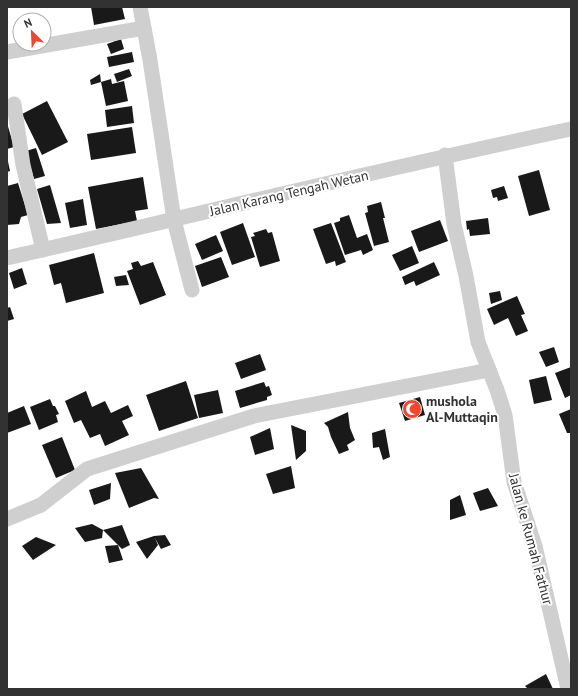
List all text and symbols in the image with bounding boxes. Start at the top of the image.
north arrow [12,12,52,52]
text: N [22,15,34,31]
street label: Jalan Karang Tengah Wetan [207,166,370,220]
place label: mushola Al-Muttaqin [426,392,498,426]
mosque icon: mushola Al-Muttaqin [401,398,423,420]
street label: Jalan ke Rumah Fathur [505,470,557,607]

